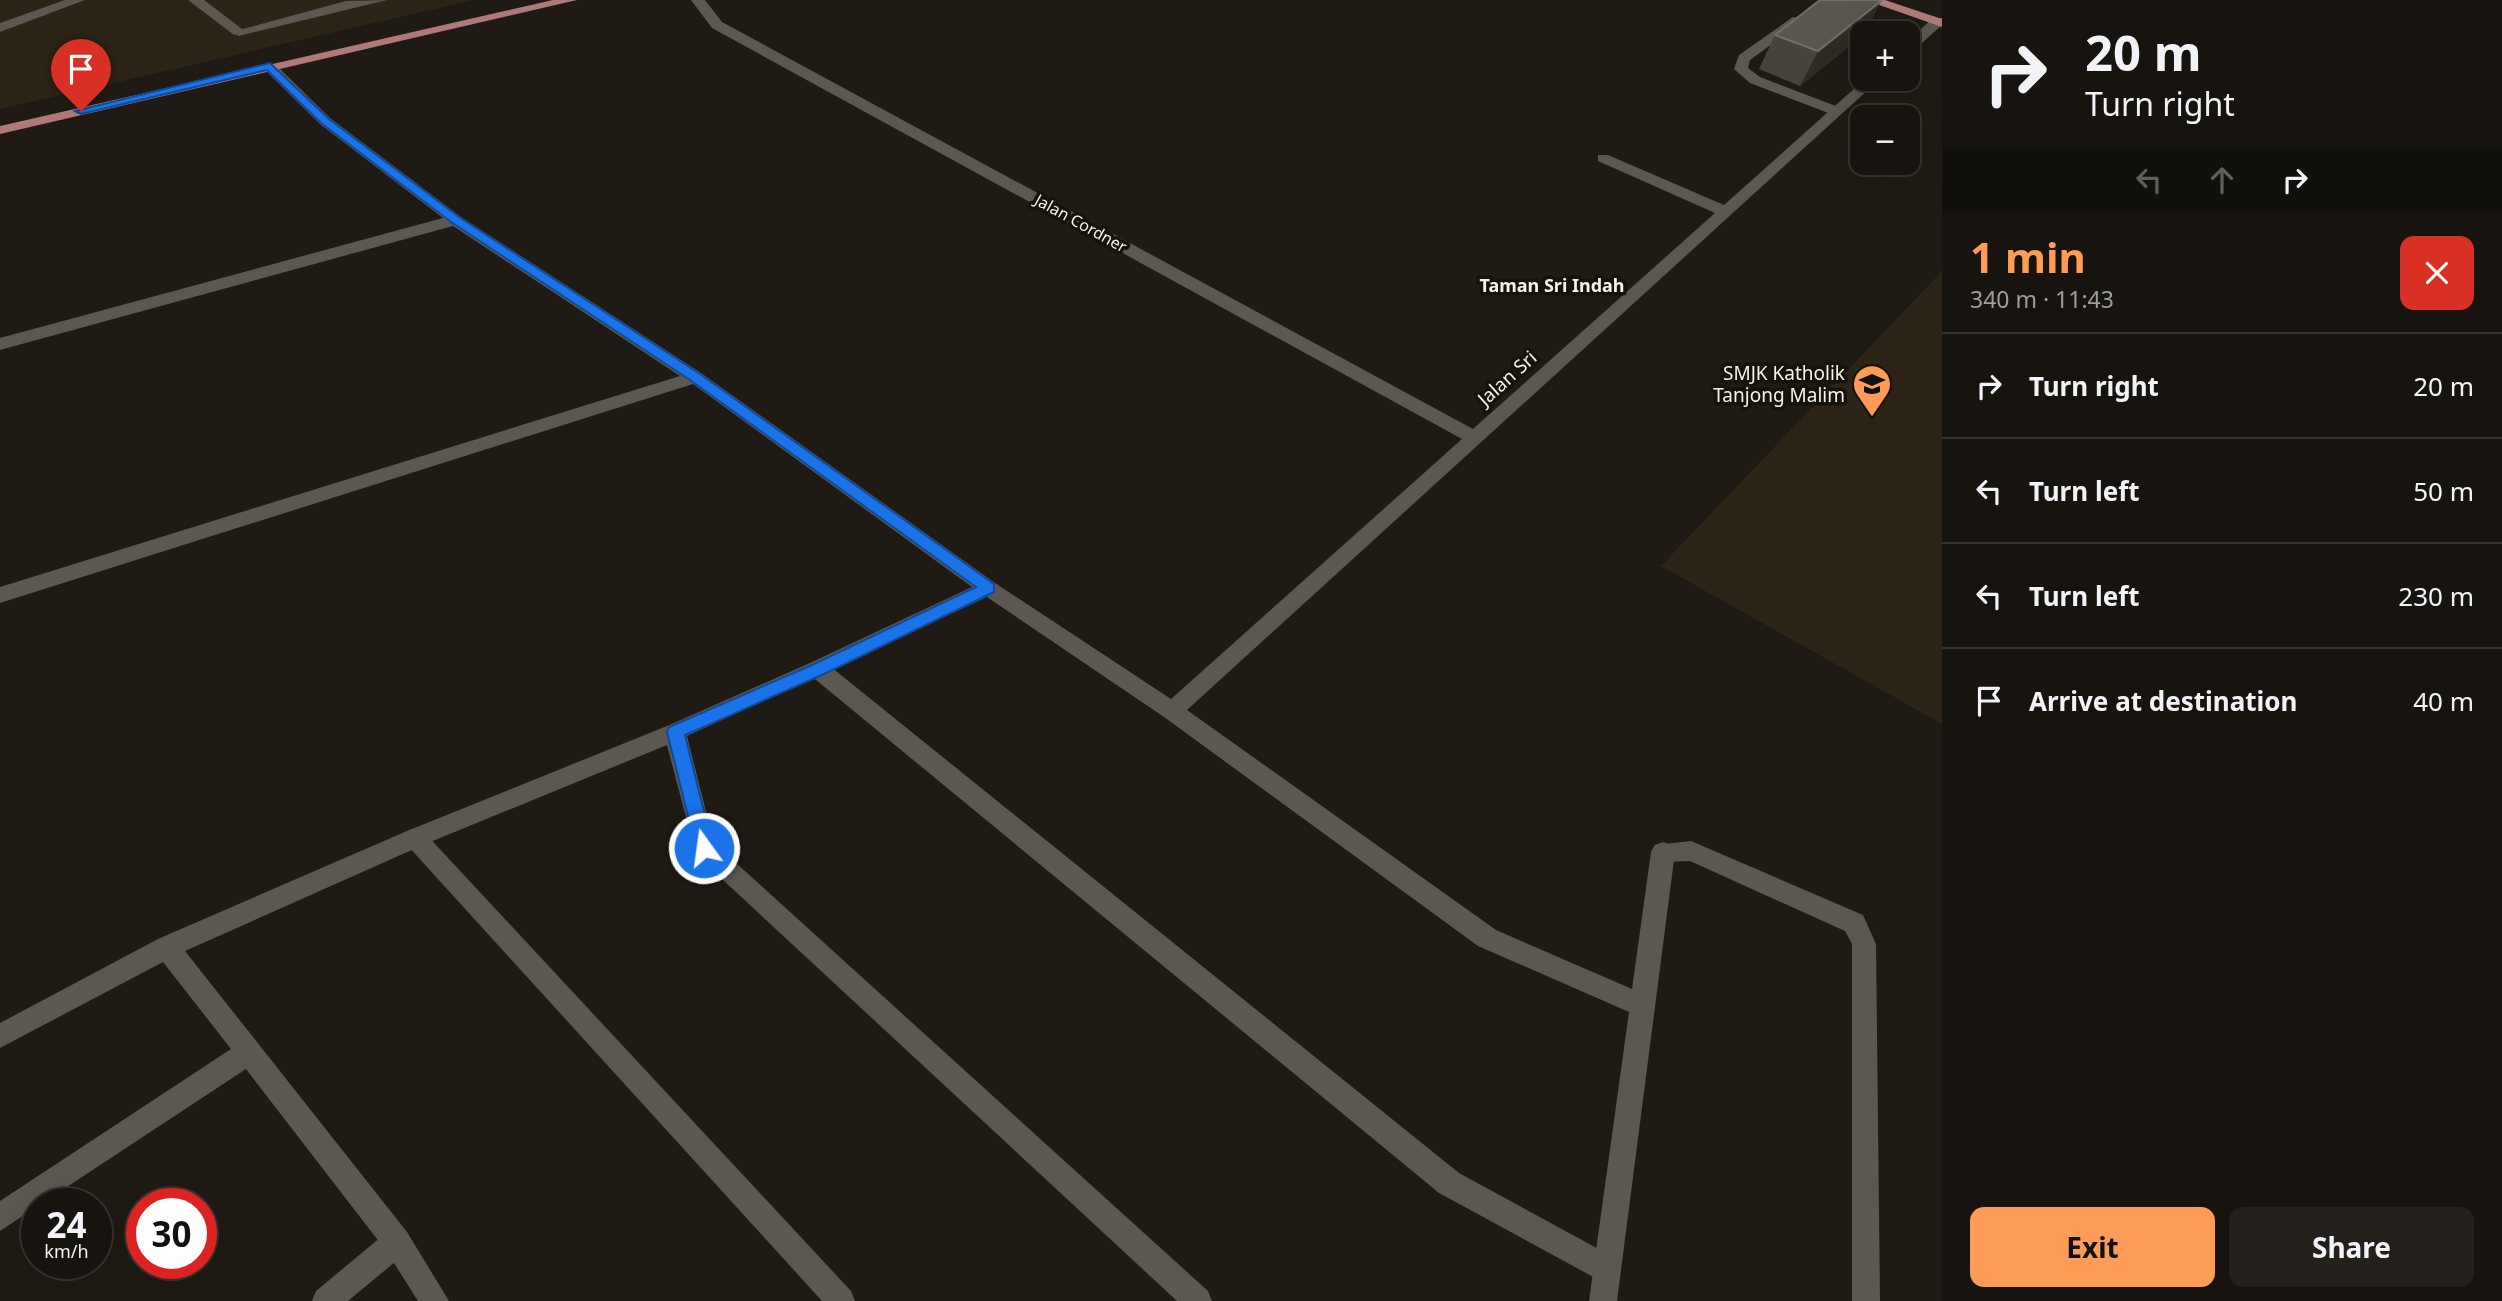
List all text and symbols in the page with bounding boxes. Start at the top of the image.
text: 20 m [2085,19,2202,85]
map controls [1850,21,1920,175]
button: + [1850,21,1920,91]
icon: right [1970,28,2061,119]
pin [51,39,111,111]
icon: arrive [62,50,100,88]
text: Turn right [2085,82,2235,125]
button: − [1850,105,1920,175]
icon: left [2130,161,2168,199]
icon: ahead [2203,161,2241,199]
icon: right [2276,161,2314,199]
street label: Jalan Cordner [1029,188,1131,258]
text: 1 min [1970,228,2086,285]
button: close [2400,236,2474,310]
district label: Taman Sri Indah [1479,273,1625,297]
text: 340 m · 11:43 [1970,283,2114,315]
street label: Jalan Sri [1470,344,1542,413]
place label: SMJK Katholik Tanjong Malim [1713,360,1845,408]
school or university icon: SMJK Katholik Tanjong Malim [1851,363,1893,418]
icon: right [1970,367,2008,405]
text: Turn right [2029,368,2159,404]
text: 20 m [2413,368,2474,404]
icon: left [1970,472,2008,510]
text: Turn left [2029,473,2140,509]
text: 50 m [2413,473,2474,509]
icon: left [1970,577,2008,615]
text: Turn left [2029,578,2140,614]
text: 230 m [2398,578,2474,614]
icon: arrive [1970,682,2008,720]
text: Arrive at destination [2029,683,2298,719]
text: 40 m [2413,683,2474,719]
position arrow [667,811,741,885]
speed limit sign: 30 [126,1188,217,1279]
text: 24 [46,1201,87,1248]
button: Exit [1970,1207,2215,1287]
button: Share [2229,1207,2474,1287]
text: km/h [44,1239,89,1263]

